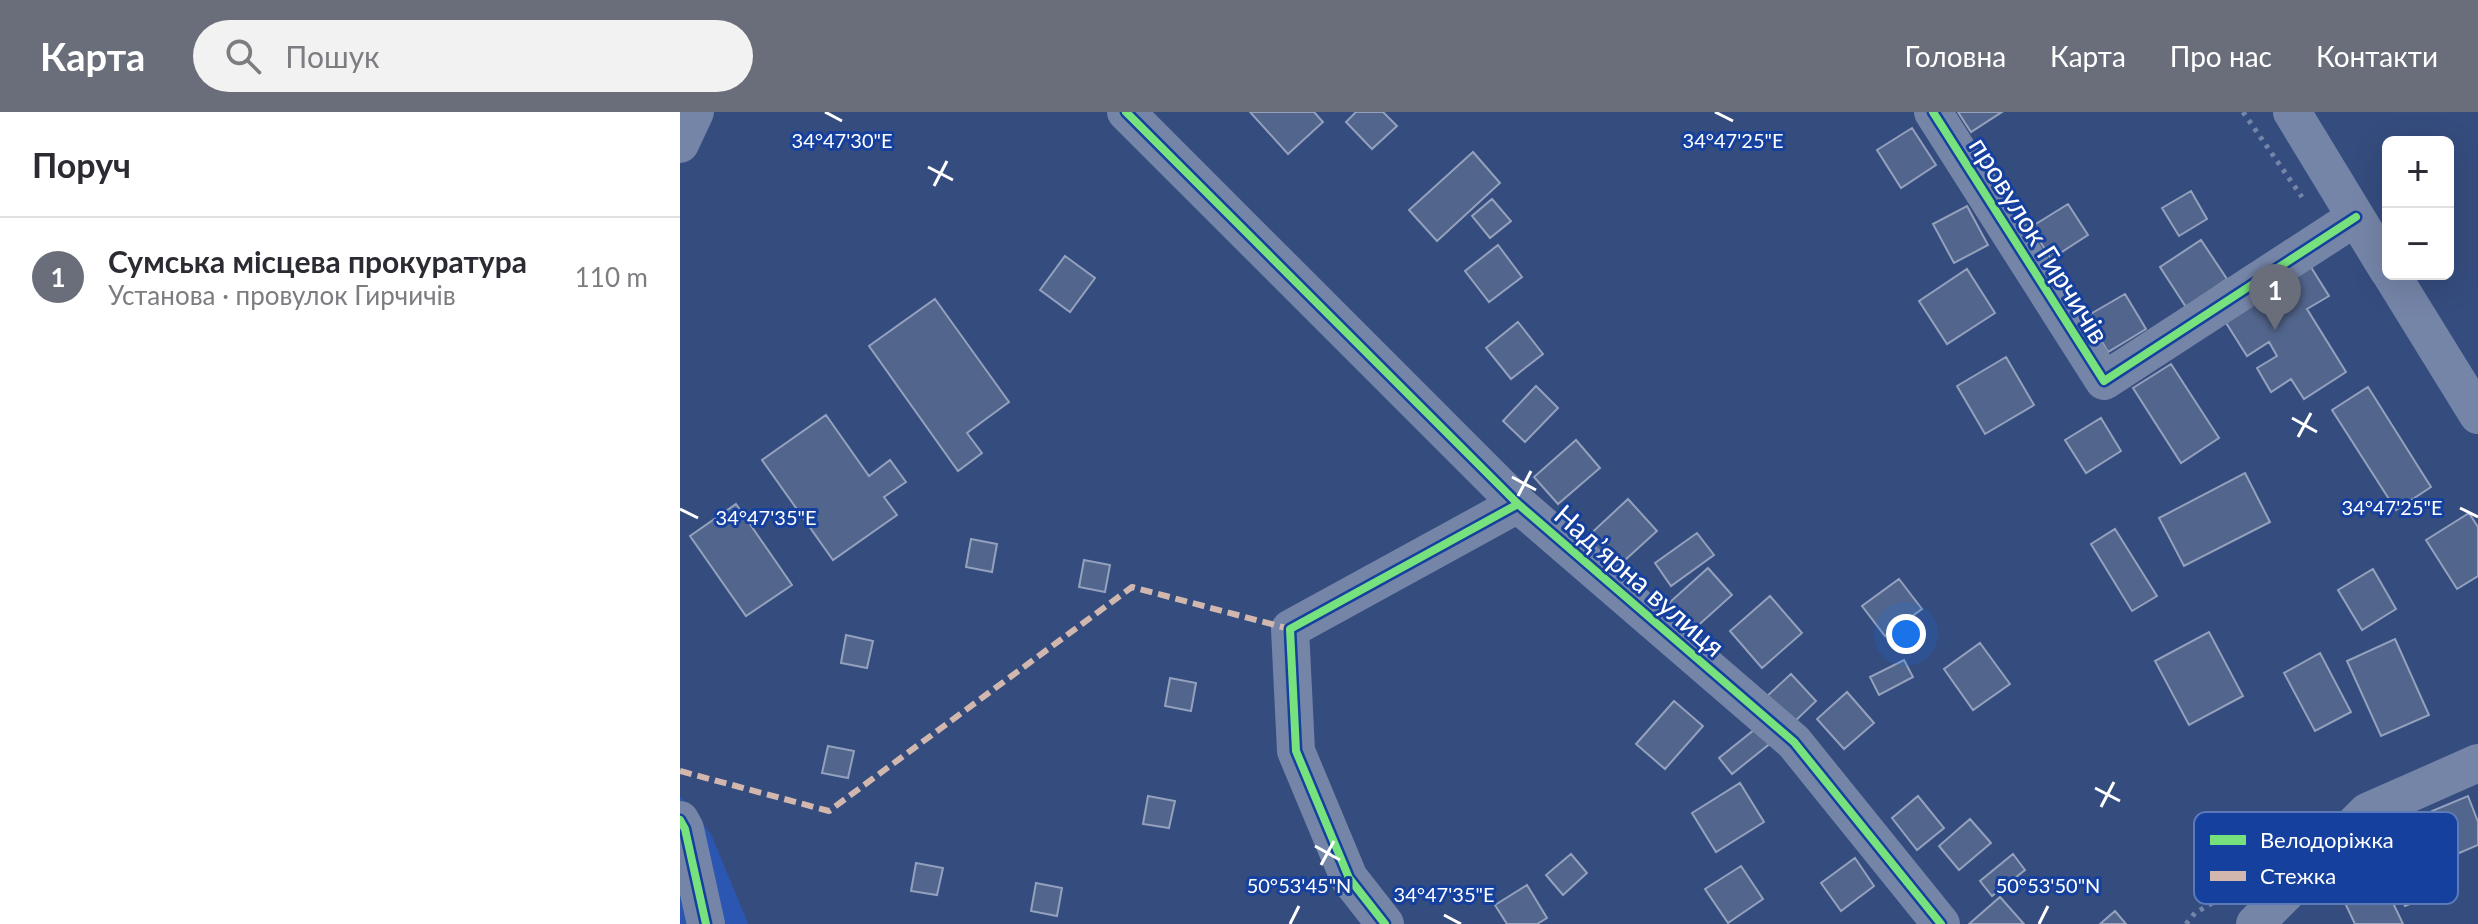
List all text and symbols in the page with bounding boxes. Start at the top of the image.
search box [193,20,753,92]
text: Карта [40,33,145,79]
icon: search [221,34,265,78]
text: Пошук [285,38,380,74]
text: Головна [1905,39,2006,73]
text: Карта [2050,39,2126,73]
text: Про нас [2170,39,2272,73]
text: Контакти [2316,39,2438,73]
text: 34°47'30"E [792,128,892,152]
text: 34°47'25"E [1683,128,1783,152]
street label: провулок Гирчичів [1963,130,2117,350]
map controls [2382,136,2454,280]
button: + [2382,136,2454,208]
text: Поруч [32,144,131,185]
button: − [2382,208,2454,280]
text: Сумська місцева прокуратура [108,243,527,279]
text: 1 [50,261,66,293]
text: 110 m [575,261,648,293]
pin: 1 [2249,264,2301,330]
text: Установа · провулок Гирчичів [108,279,456,311]
text: 34°47'25"E [2342,495,2442,519]
street label: Надʼярна вулиця [1548,497,1732,663]
text: 34°47'35"E [716,505,816,529]
your location [1886,614,1926,654]
legend [2194,812,2458,904]
text: Велодоріжка [2260,826,2394,853]
text: Стежка [2260,862,2336,889]
text: 50°53'45"N [1247,873,1351,897]
text: 50°53'50"N [1996,873,2100,897]
text: 34°47'35"E [1394,882,1494,906]

